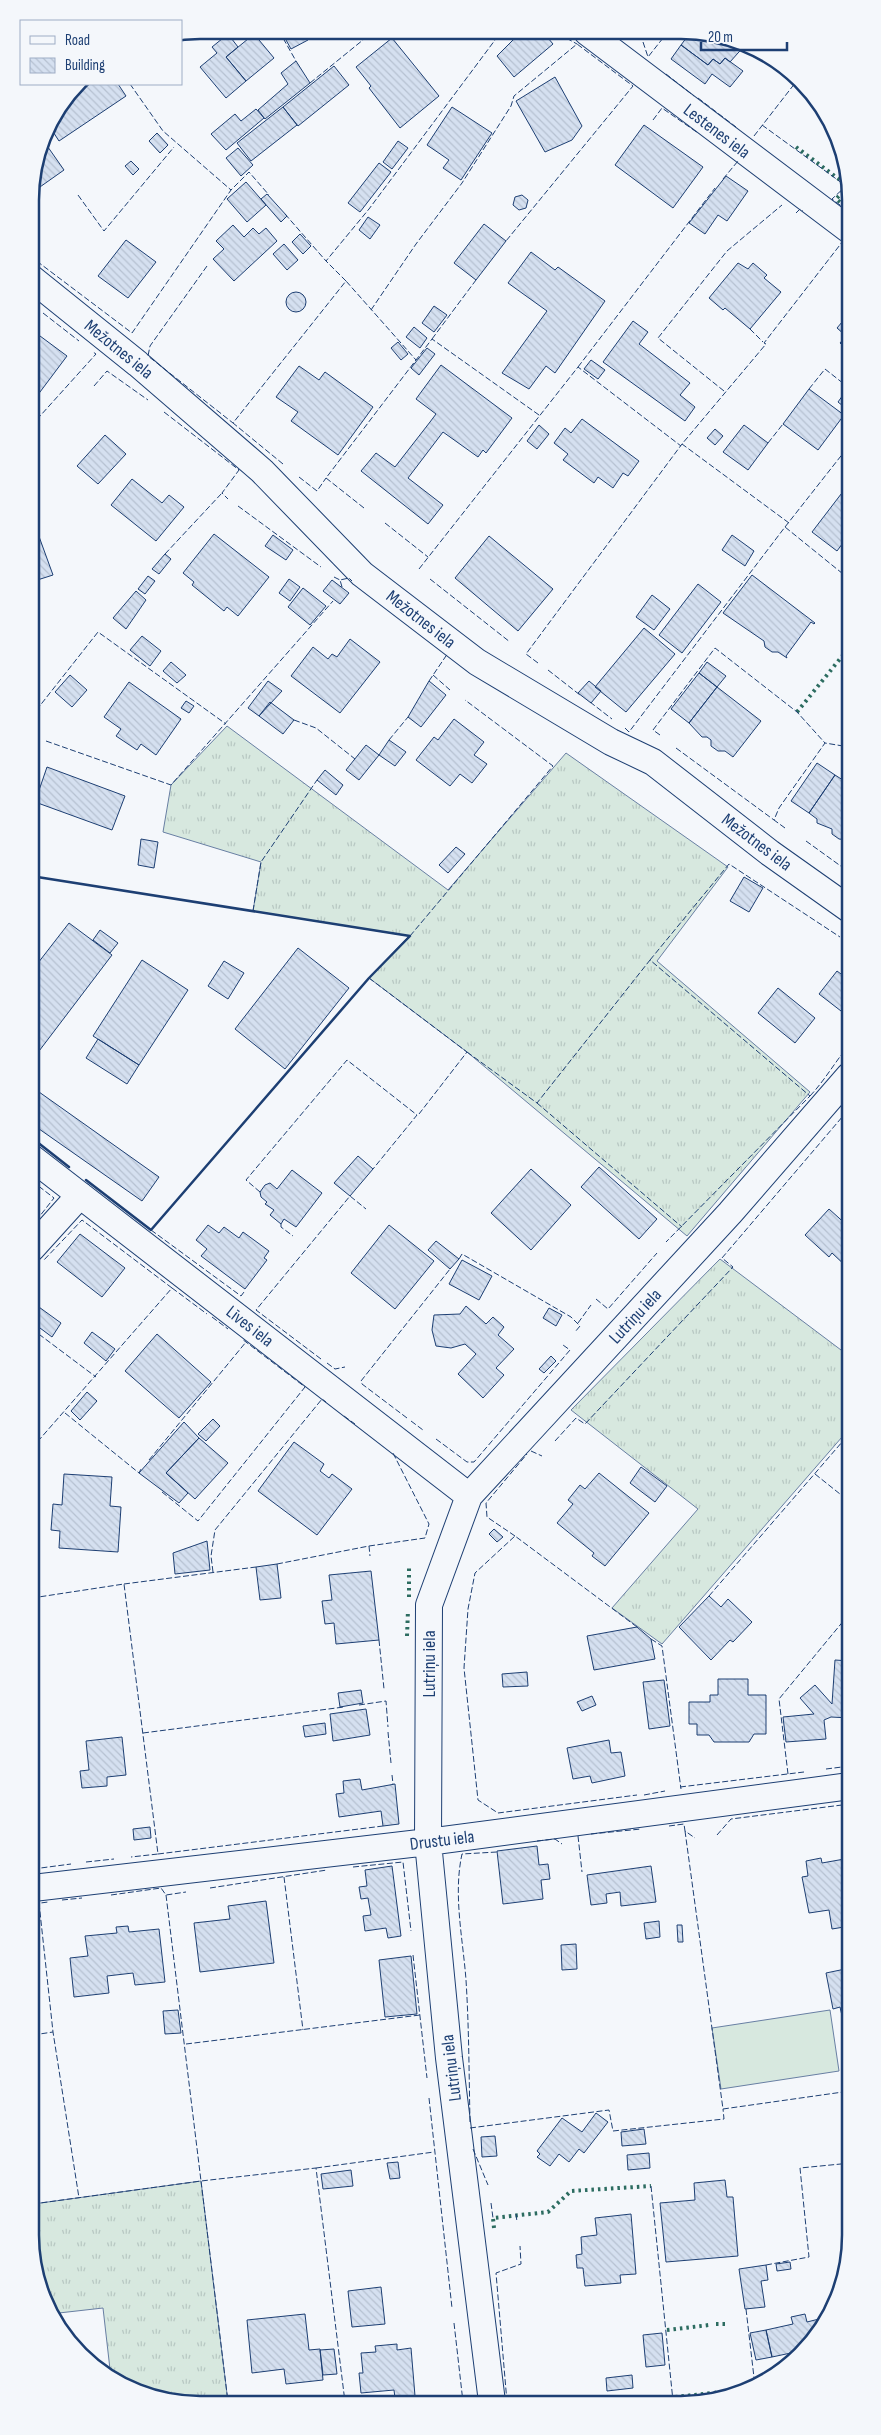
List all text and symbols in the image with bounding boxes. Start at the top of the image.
legend [20,20,182,85]
scale bar [701,20,787,52]
text: 20 m [708,28,733,47]
text: Road [65,31,90,50]
text: Building [65,56,105,75]
street label: Lestenes iela [679,100,754,163]
street label: Mežotnes iela [80,315,157,383]
street label: Mežotnes iela [382,586,460,653]
street label: Mežotnes iela [718,809,796,876]
street label: Lutriņu iela [605,1285,666,1348]
street label: Līves iela [222,1301,278,1351]
street label: Lutriņu iela [419,1630,440,1698]
street label: Drustu iela [409,1826,476,1855]
street label: Lutriņu iela [437,2033,466,2103]

